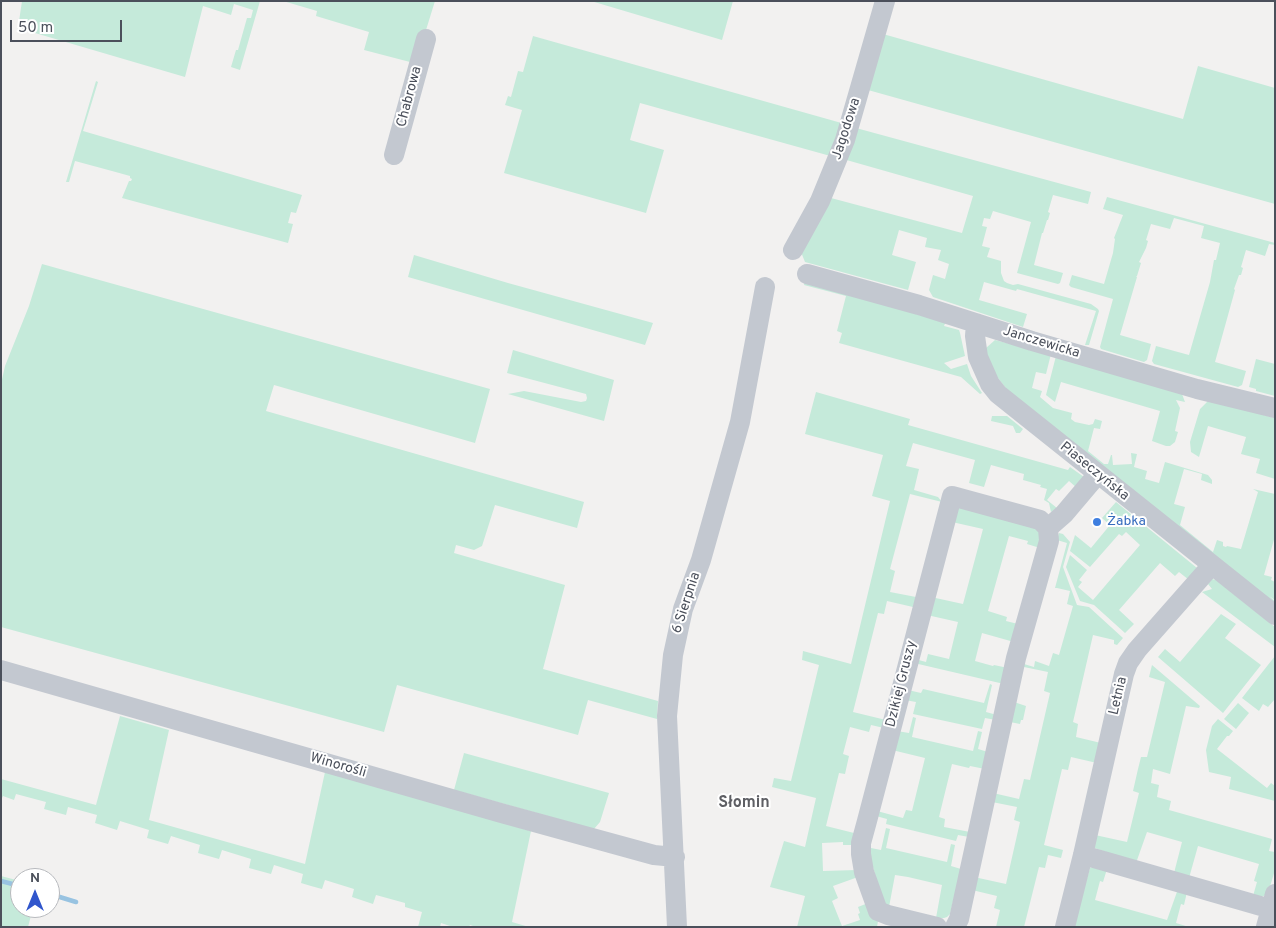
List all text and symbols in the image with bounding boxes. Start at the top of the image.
scale bar [12,10,125,42]
text: 50 m [18,19,53,38]
street label: Chabrowa [394,65,426,129]
street label: Jagodowa [829,96,865,162]
street label: Janczewicka [1001,323,1081,363]
street label: Piaseczyńska [1056,439,1132,505]
place label: Żabka [1107,514,1146,530]
marker: Żabka [1091,516,1103,528]
street label: 6 Sierpnia [669,570,705,636]
street label: Dzikiej Gruszy [883,639,921,729]
street label: Letnia [1106,675,1132,717]
street label: Winorośli [308,750,368,782]
district label: Słomin [718,794,770,814]
north arrow [10,868,60,918]
text: N [30,870,40,887]

